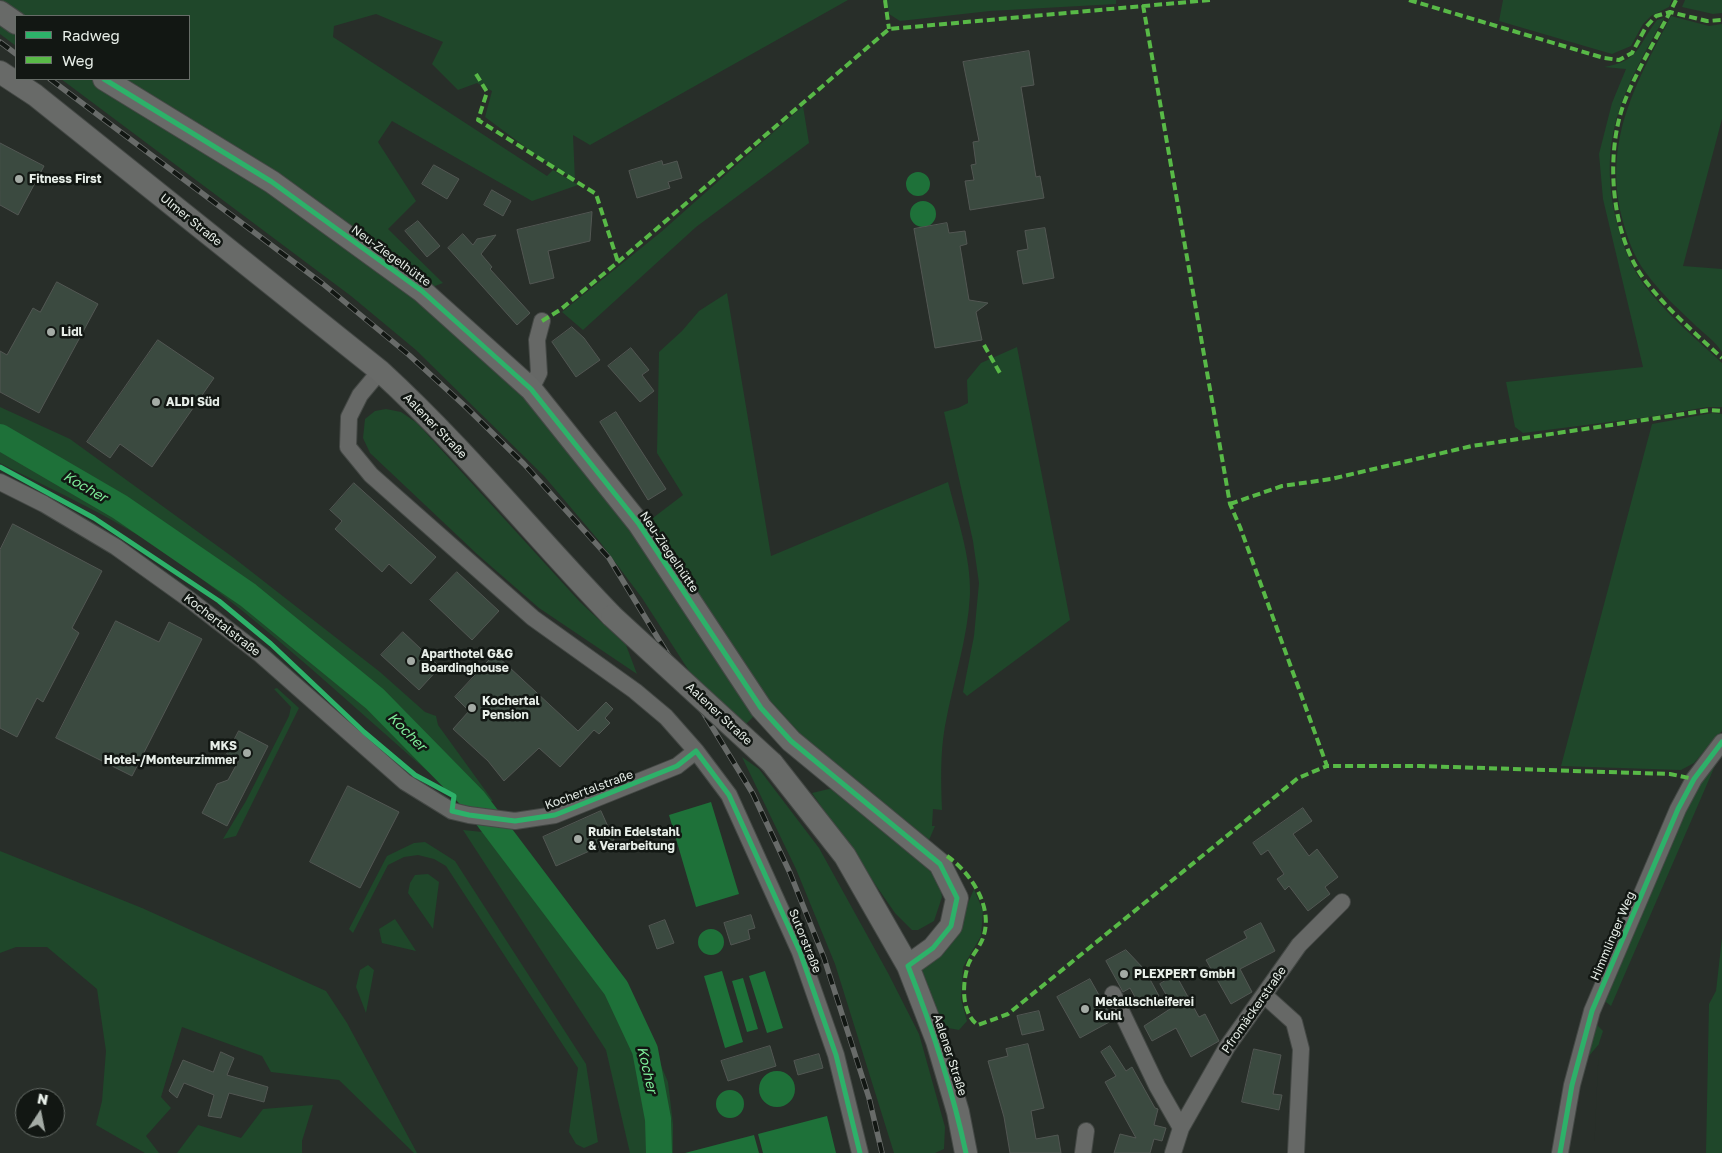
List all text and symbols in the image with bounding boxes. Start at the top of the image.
legend [15,15,190,80]
text: Radweg [62,26,120,44]
text: Weg [62,51,94,69]
place label: Fitness First [29,172,102,186]
marker: Fitness First [13,173,25,185]
street label: Ulmer Straße [157,191,225,249]
street label: Neu-Ziegelhütte [349,222,433,290]
place label: Lidl [61,325,83,339]
marker: Lidl [45,326,57,338]
street label: Aalener Straße [400,390,470,462]
place label: ALDI Süd [166,395,220,409]
marker: ALDI Süd [150,396,162,408]
water label: Kocher [60,468,110,506]
street label: Neu-Ziegelhütte [637,509,701,595]
street label: Kochertalstraße [181,591,263,659]
place label: Aparthotel G&G Boardinghouse [421,647,513,675]
marker: Aparthotel G&G Boardinghouse [405,655,417,667]
street label: Aalener Straße [683,680,755,748]
place label: Kochertal Pension [482,694,540,722]
marker: Kochertal Pension [466,702,478,714]
water label: Kocher [384,709,430,755]
place label: MKS Hotel-/Monteurzimmer [104,739,237,767]
marker: MKS Hotel-/Monteurzimmer [241,747,253,759]
street label: Kochertalstraße [543,767,635,813]
place label: Rubin Edelstahl & Verarbeitung [588,825,680,853]
marker: Rubin Edelstahl & Verarbeitung [572,833,584,845]
street label: Himmlinger Weg [1588,889,1638,983]
street label: Sutorstraße [786,907,824,975]
street label: Pfromäckerstraße [1219,964,1289,1056]
place label: PLEXPERT GmbH [1134,967,1235,981]
marker: PLEXPERT GmbH [1118,968,1130,980]
place label: Metallschleiferei Kuhl [1095,995,1194,1023]
marker: Metallschleiferei Kuhl [1079,1003,1091,1015]
street label: Aalener Straße [930,1012,970,1098]
water label: Kocher [633,1045,661,1095]
north arrow [15,1088,65,1138]
text: N [36,1089,50,1108]

